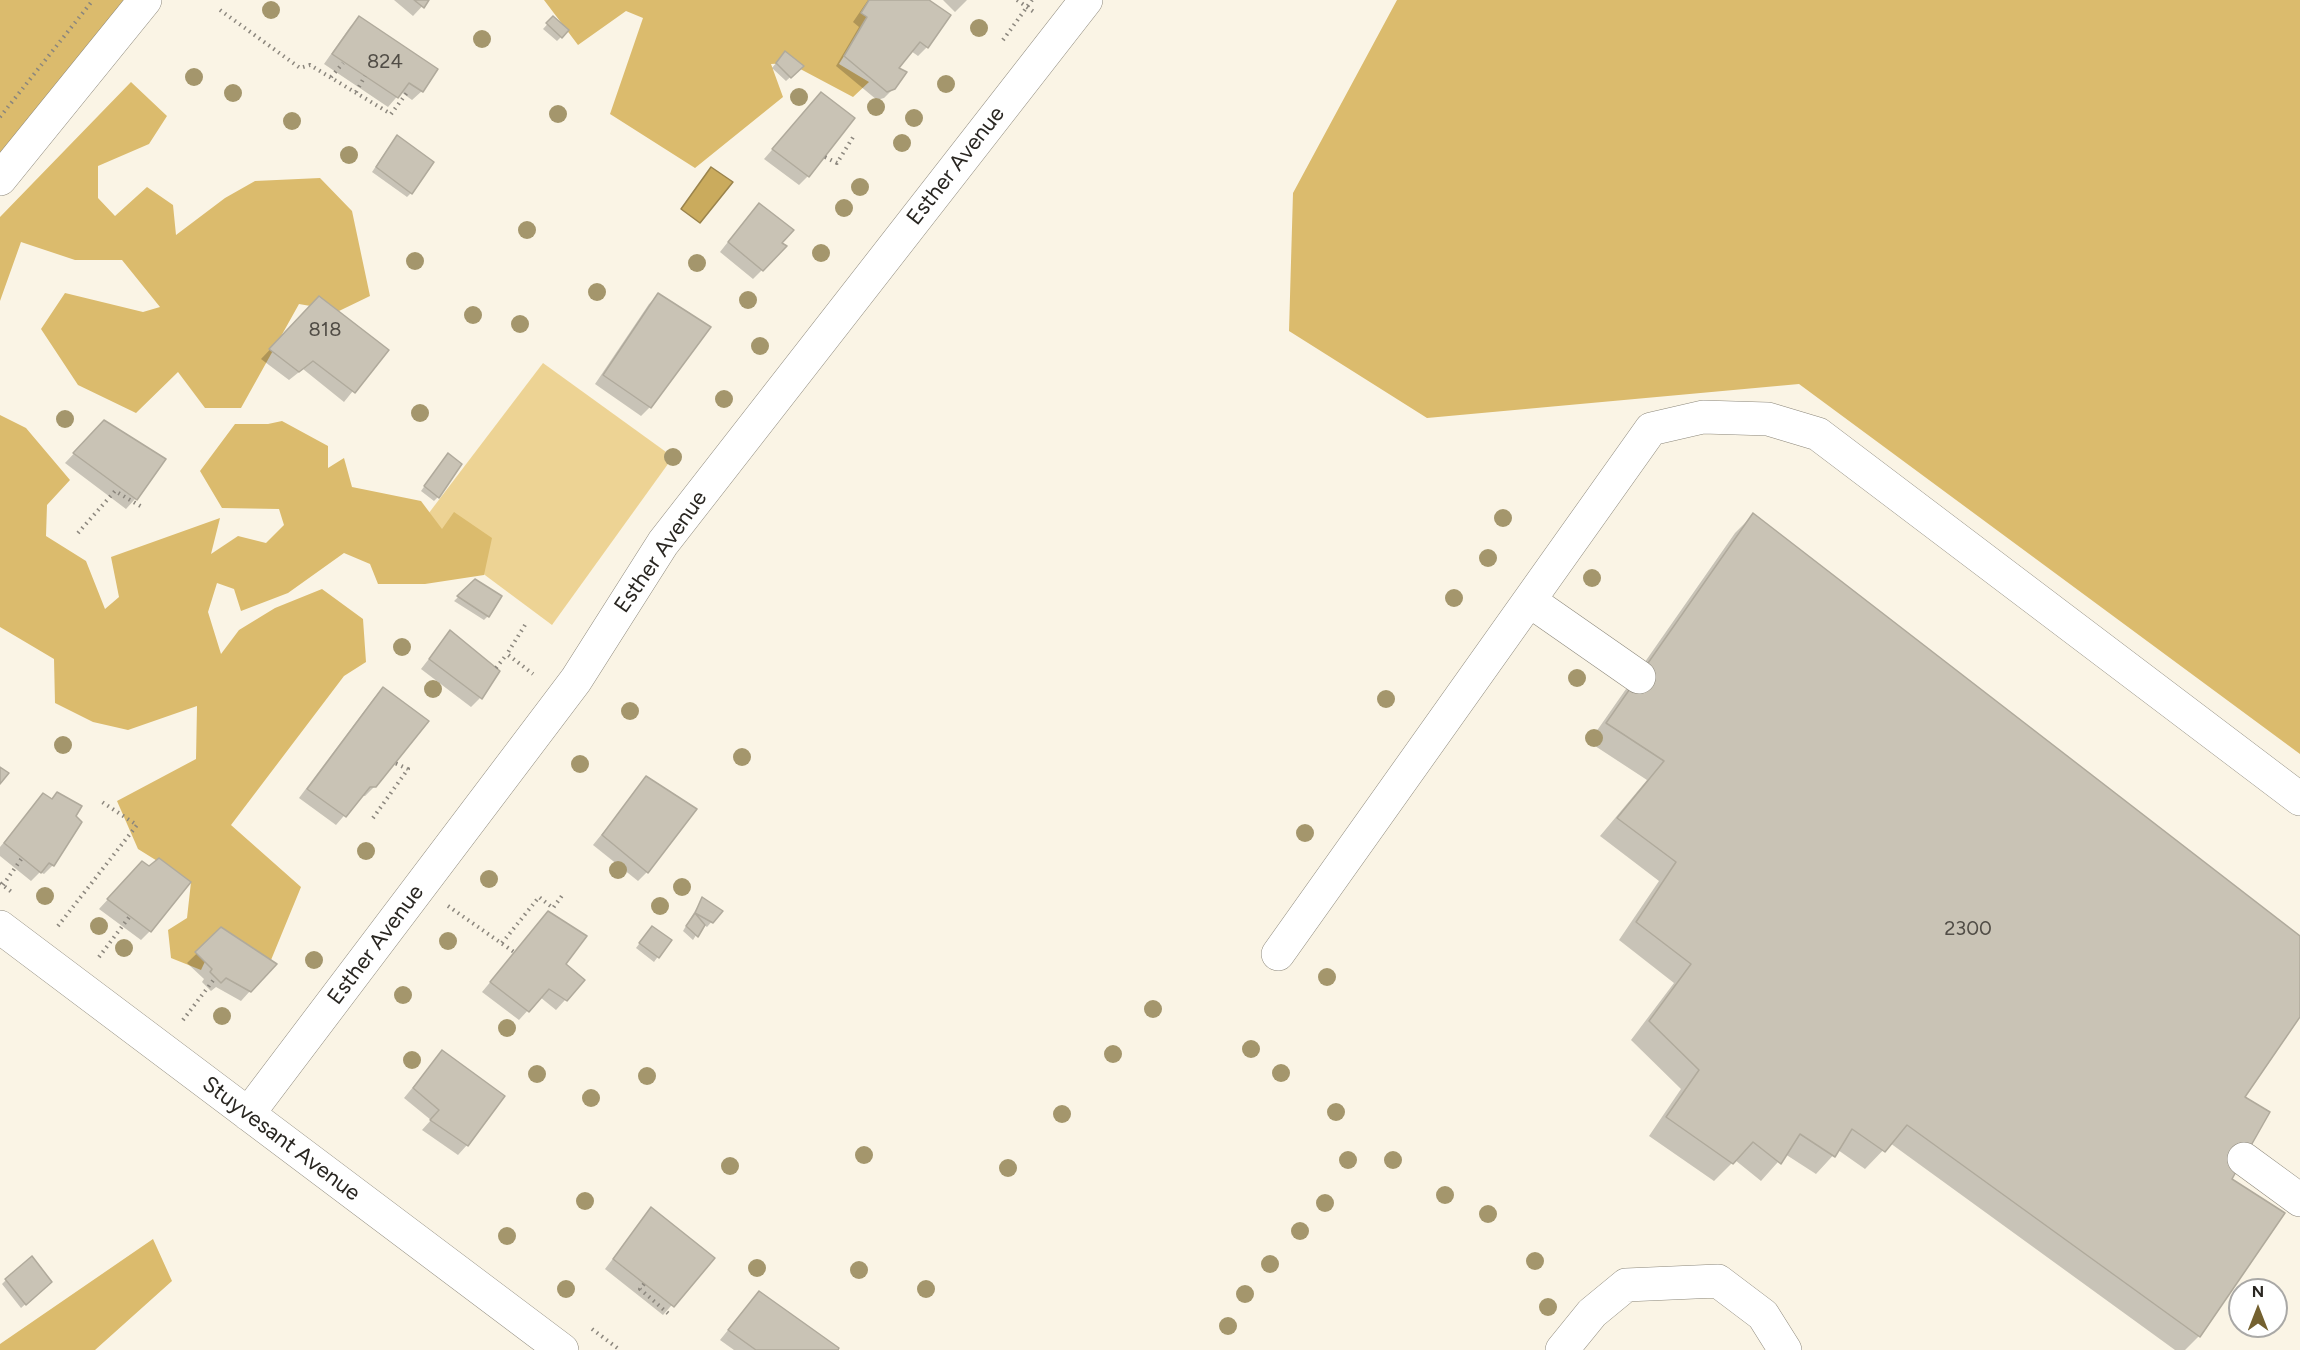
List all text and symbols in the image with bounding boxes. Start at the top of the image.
house number: 824 [367,50,403,74]
street label: Esther Avenue [902,101,1010,231]
house number: 818 [309,318,341,342]
street label: Esther Avenue [609,486,713,618]
street label: Esther Avenue [322,880,430,1010]
house number: 2300 [1944,917,1992,941]
street label: Stuyvesant Avenue [197,1071,365,1207]
north arrow [2228,1278,2288,1338]
text: N [2252,1282,2264,1301]

